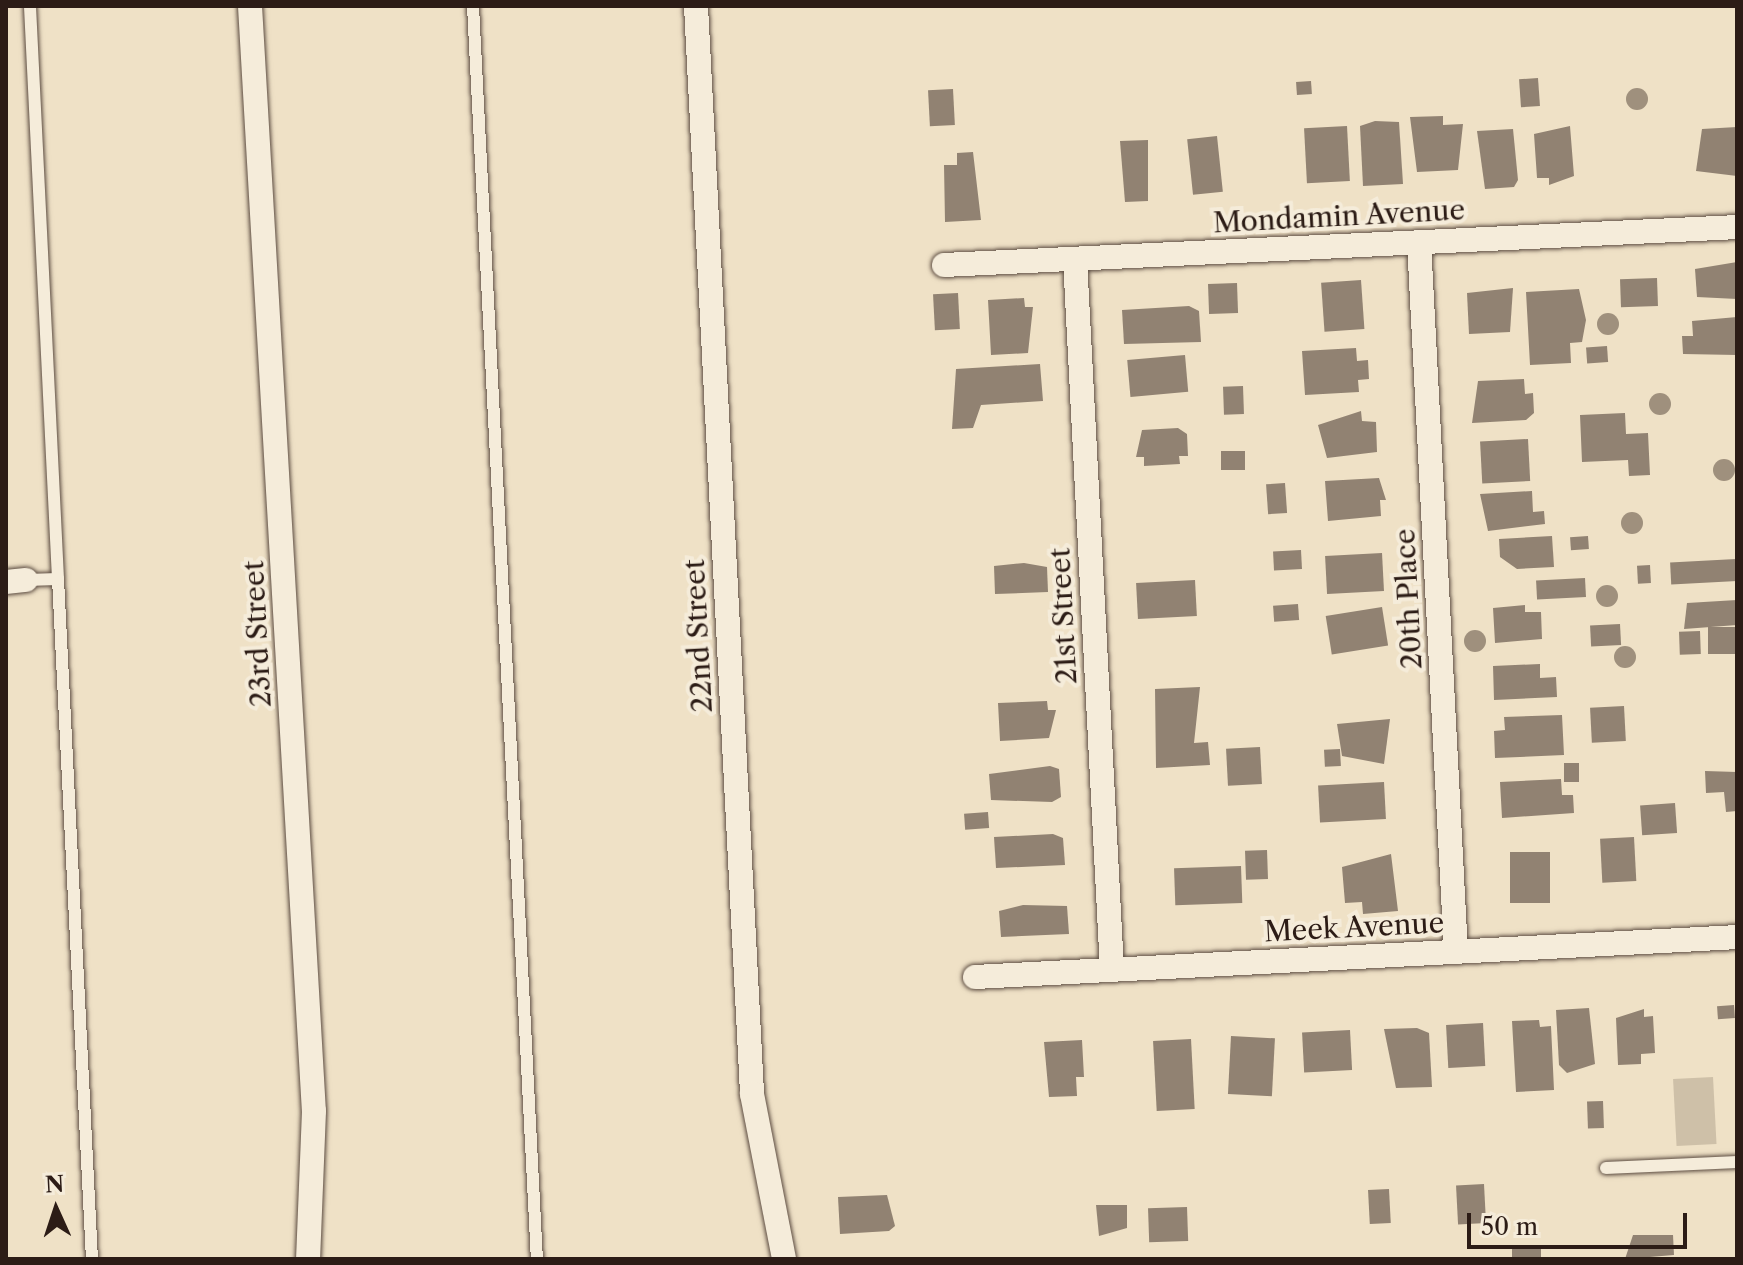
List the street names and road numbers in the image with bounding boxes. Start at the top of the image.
street label: Mondamin Avenue [1212,193,1466,239]
street label: 20th Place [1388,528,1428,670]
street label: 21st Street [1043,547,1083,685]
street label: 22nd Street [677,558,719,714]
street label: 23rd Street [236,560,278,708]
street label: Meek Avenue [1262,905,1446,949]

